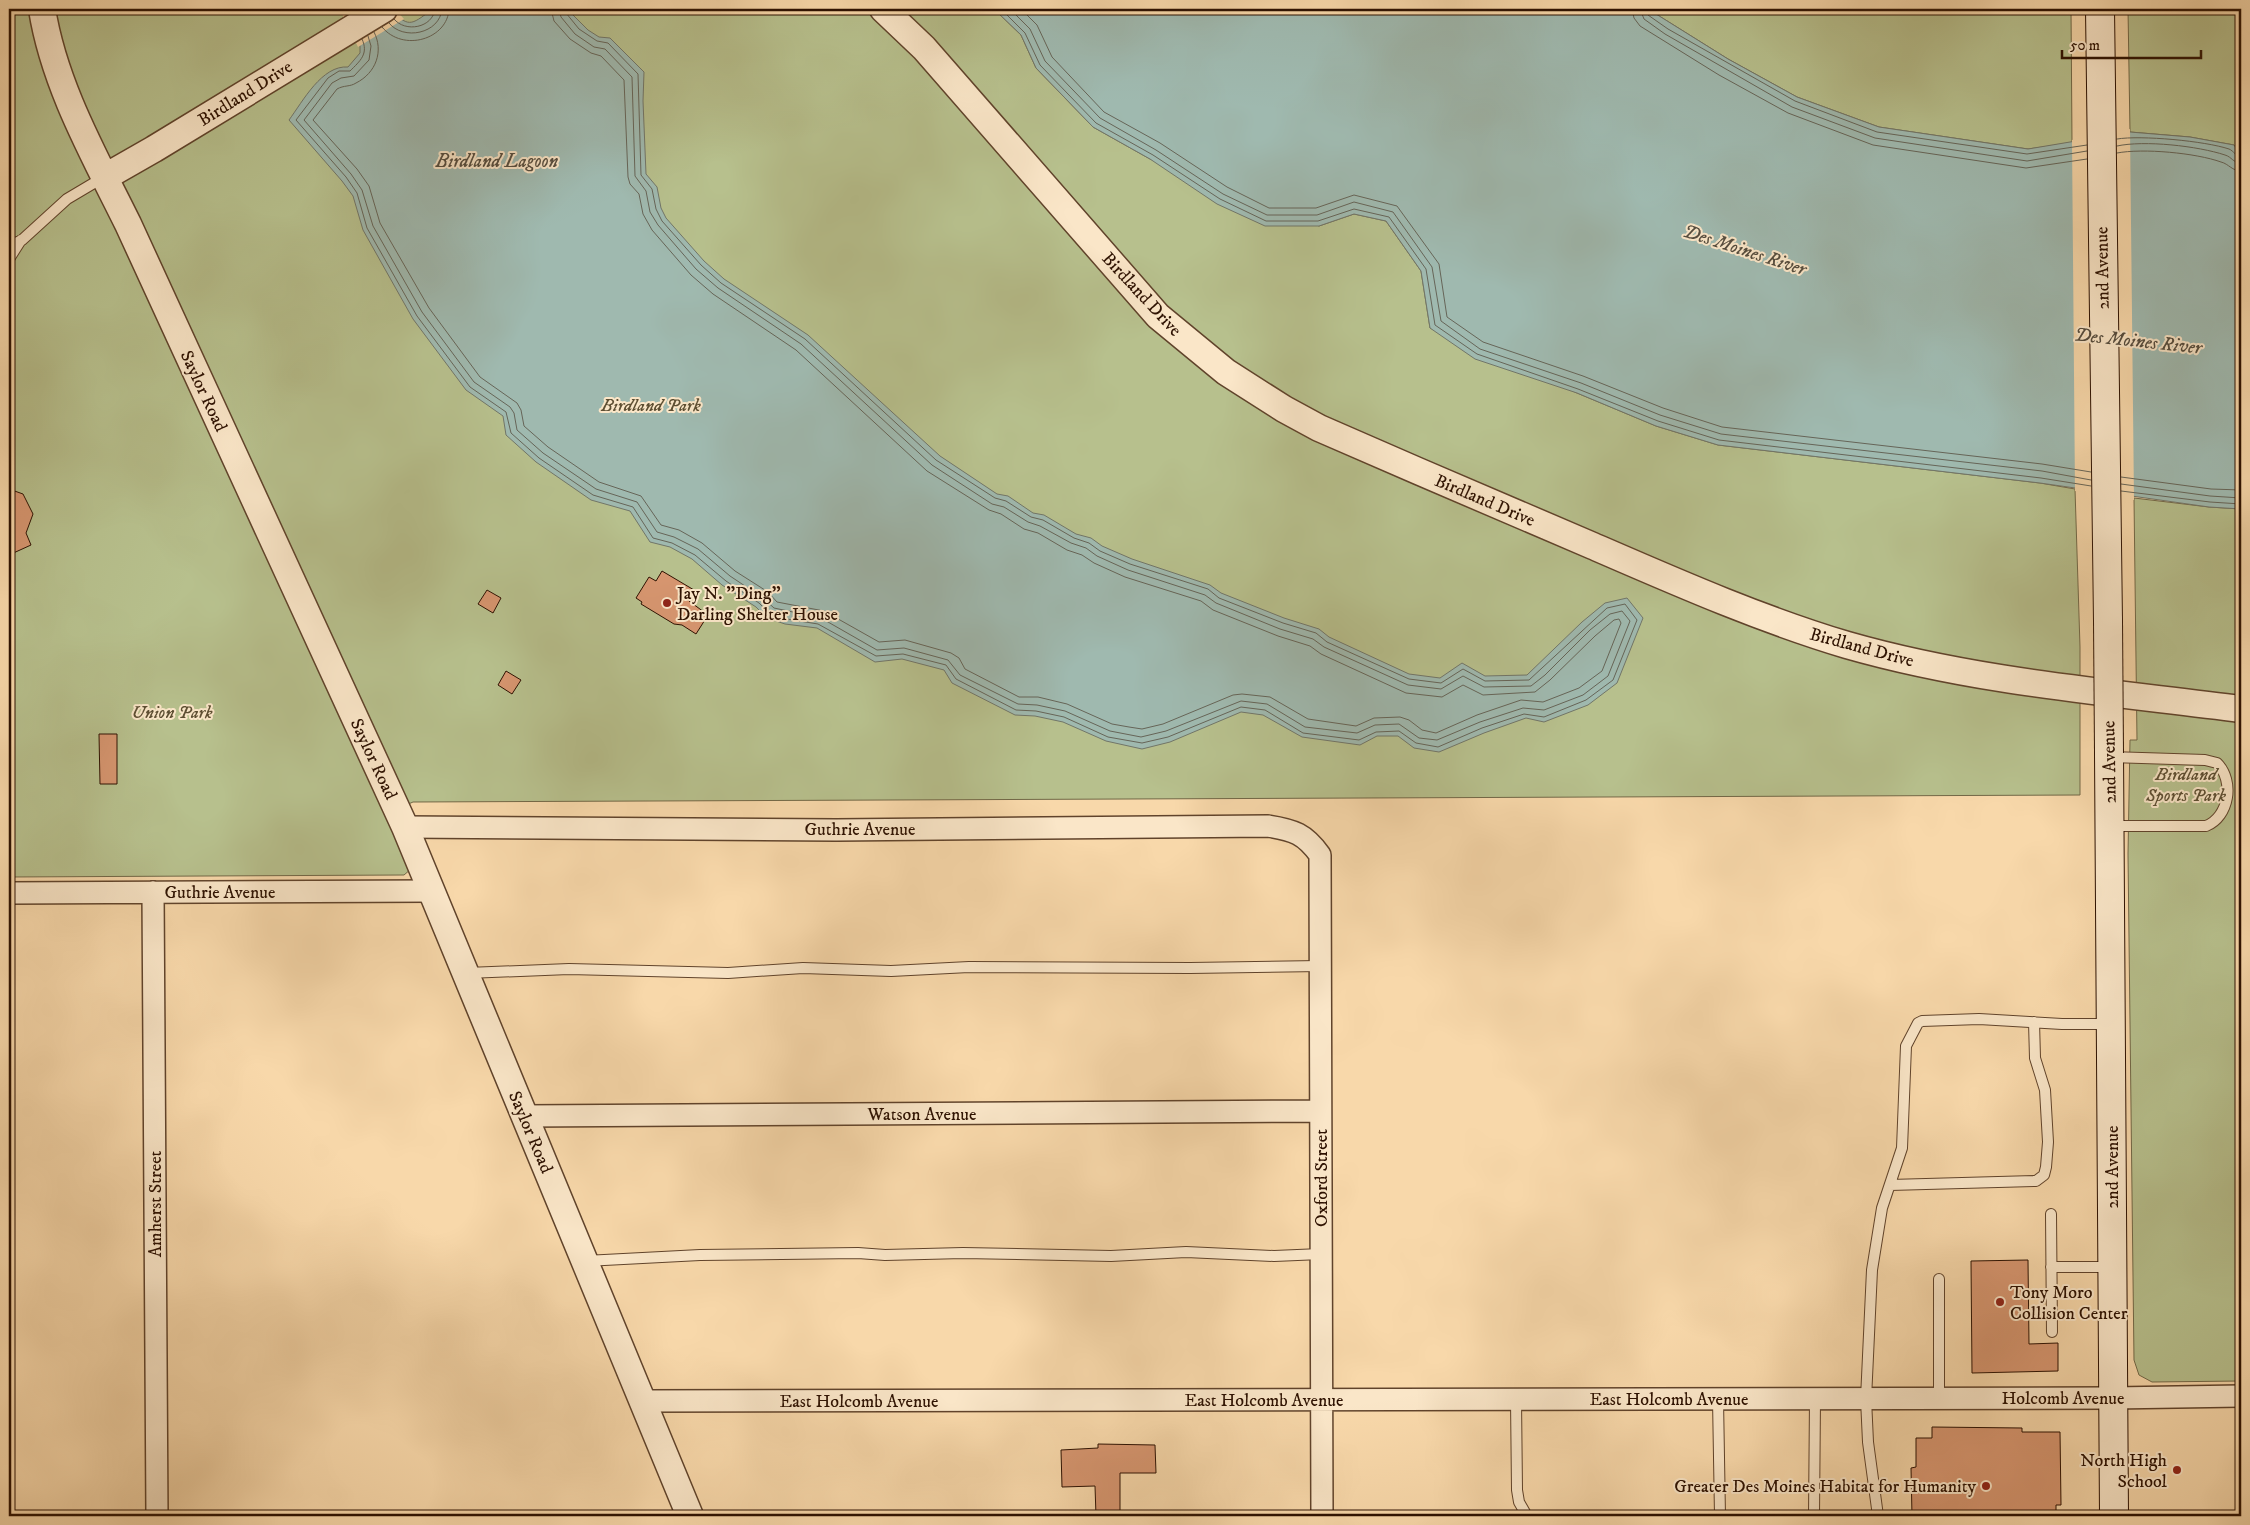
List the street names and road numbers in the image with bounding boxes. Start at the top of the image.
street label: Birdland Drive [194,56,297,131]
street label: 2nd Avenue [2091,226,2115,310]
street label: Birdland Drive [1097,248,1186,341]
street label: Saylor Road [175,347,231,436]
street label: Birdland Drive [1431,470,1538,532]
street label: Birdland Drive [1807,624,1916,672]
street label: Saylor Road [345,715,401,804]
street label: 2nd Avenue [2098,720,2122,804]
street label: Guthrie Avenue [804,819,916,841]
street label: Guthrie Avenue [164,882,276,904]
street label: Saylor Road [503,1088,557,1177]
street label: Watson Avenue [867,1104,976,1126]
street label: 2nd Avenue [2102,1126,2124,1208]
street label: Oxford Street [1311,1129,1333,1227]
street label: Amherst Street [145,1150,167,1257]
street label: Holcomb Avenue [2001,1388,2125,1410]
street label: East Holcomb Avenue [1589,1389,1749,1411]
street label: East Holcomb Avenue [1184,1390,1344,1412]
street label: East Holcomb Avenue [779,1391,939,1413]

